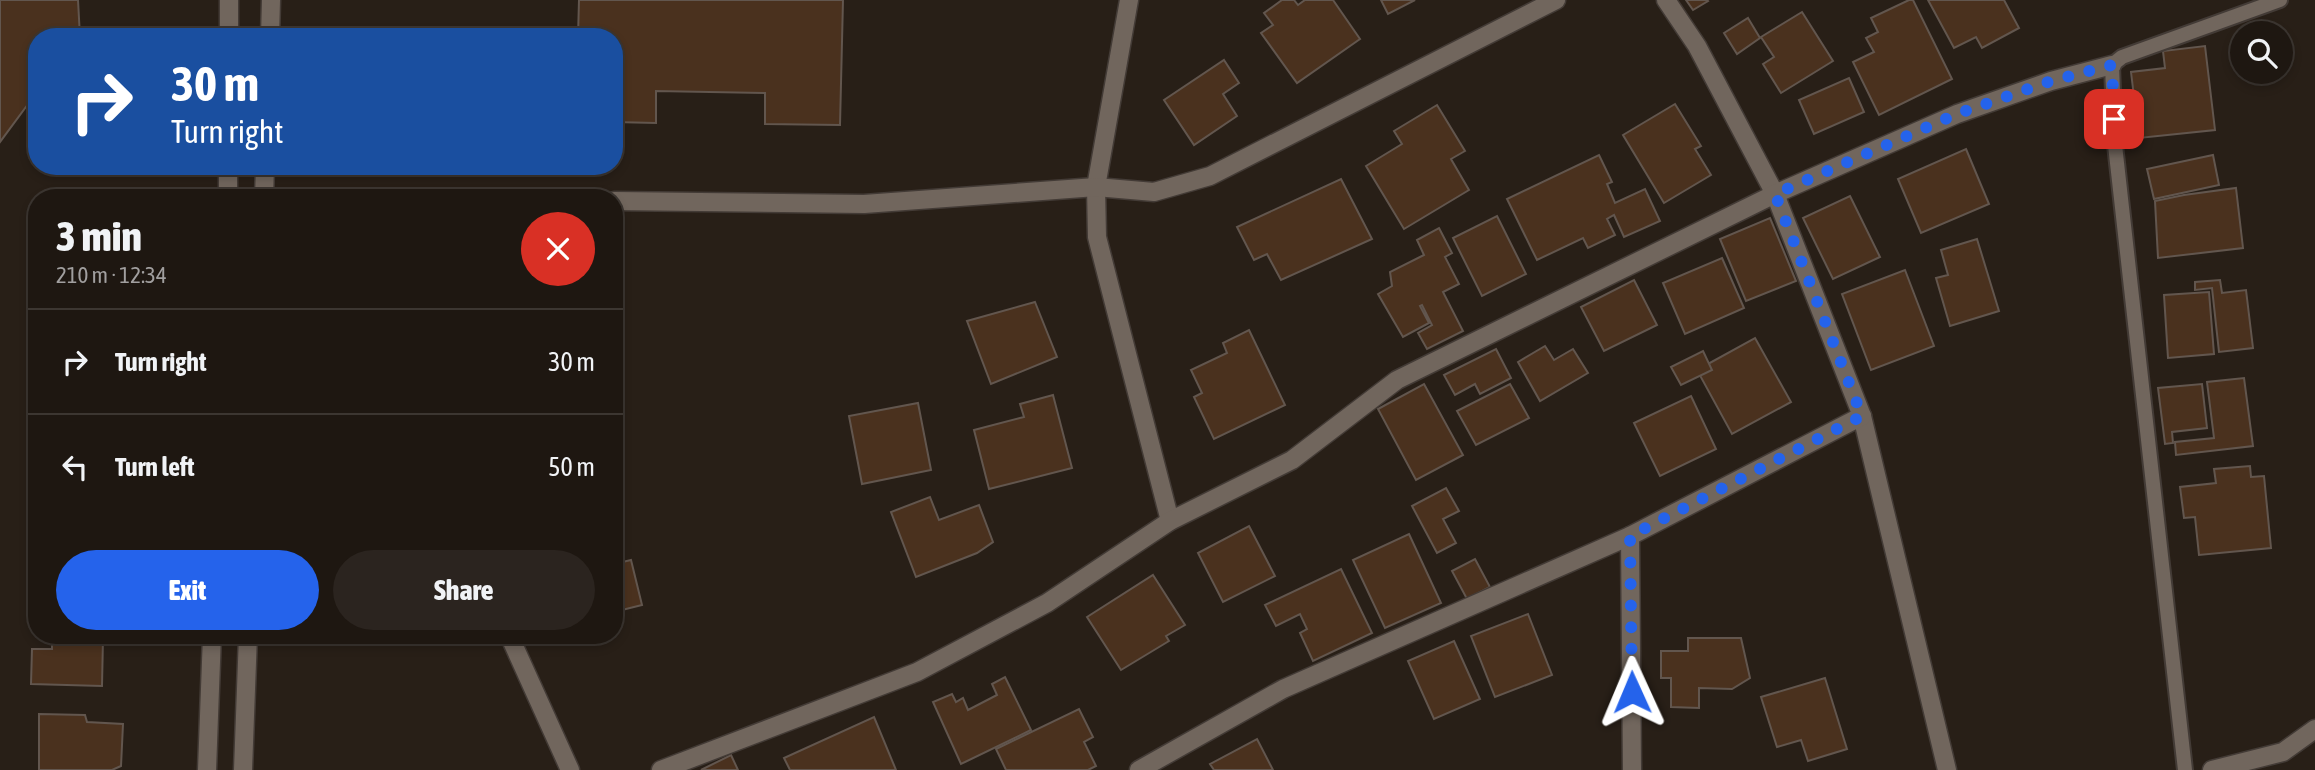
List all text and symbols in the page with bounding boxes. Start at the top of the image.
map controls [2230,21,2293,84]
button: search [2230,21,2293,84]
text: 30 m [171,55,259,111]
icon: right [56,56,147,147]
pin [2084,89,2144,149]
icon: arrive [2095,100,2133,138]
text: Turn right [171,113,284,150]
text: 3 min [56,212,142,260]
button: close [521,212,595,286]
text: 210 m · 12:34 [56,262,167,288]
icon: right [56,343,94,381]
text: Turn right [115,347,206,377]
text: 30 m [548,347,595,377]
icon: left [56,448,94,486]
text: Turn left [115,452,195,482]
text: 50 m [548,452,595,482]
button: Exit [56,550,319,630]
button: Share [333,550,595,630]
position arrow [1595,655,1669,729]

